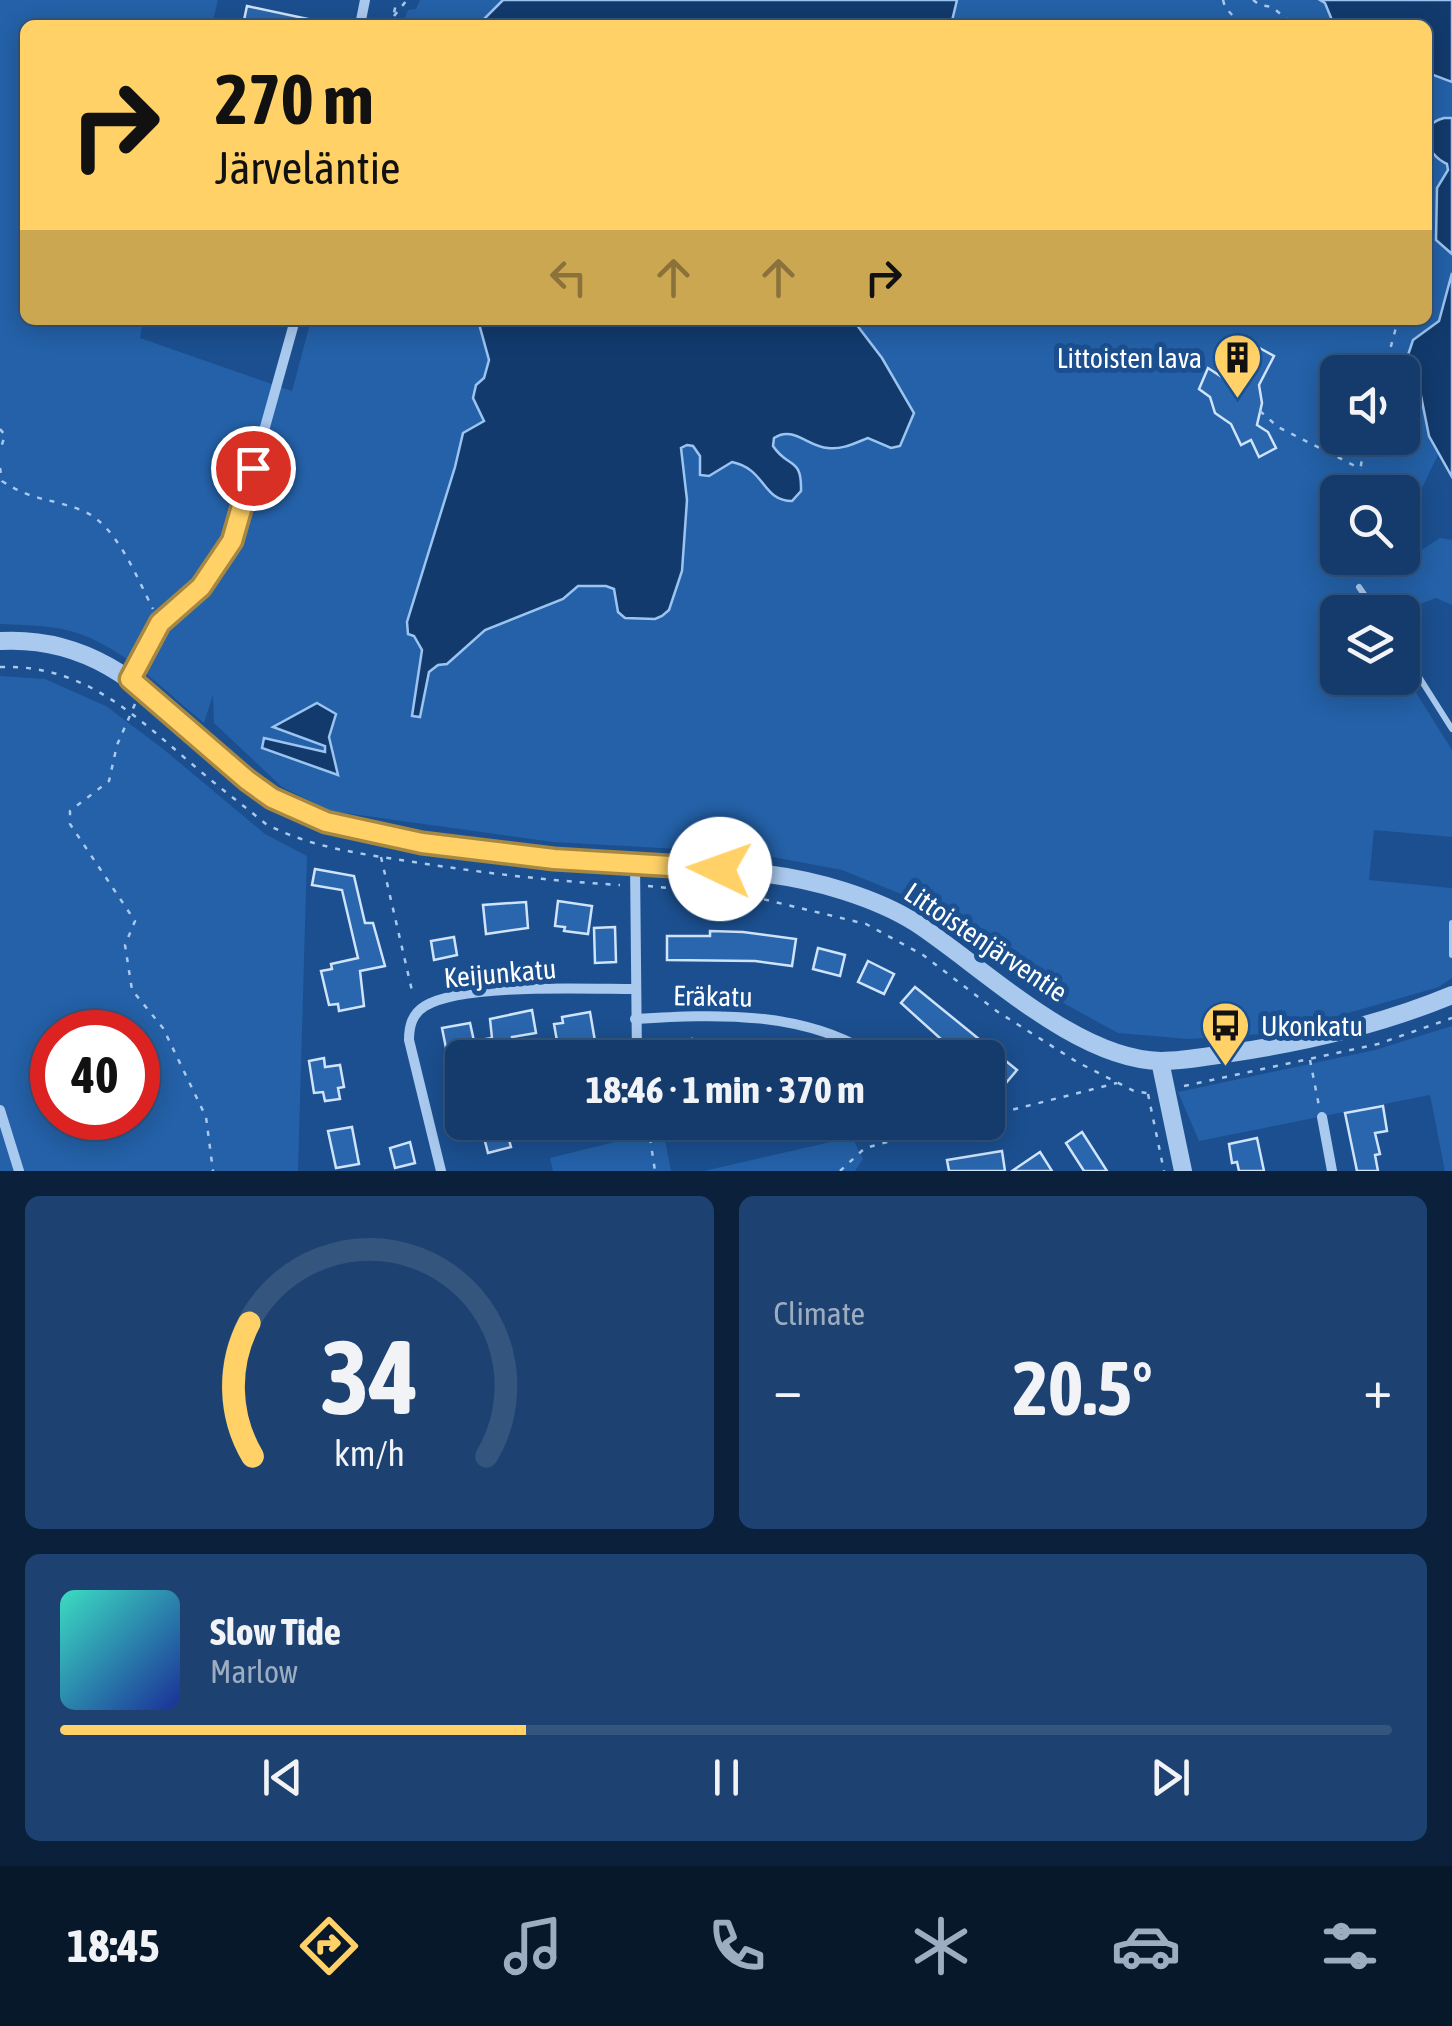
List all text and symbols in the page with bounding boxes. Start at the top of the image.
text: 270 m [215,59,374,139]
icon: right [50,60,180,190]
text: Järveläntie [215,142,401,194]
icon: left [541,250,596,305]
icon: ahead [646,250,701,305]
icon: ahead [751,250,806,305]
icon: right [856,250,911,305]
building icon: Littoisten lava [1211,332,1263,400]
place label: Littoisten lava [1057,342,1202,374]
map controls [1320,355,1420,695]
button: sound [1320,355,1420,455]
pin [211,426,296,511]
icon: arrive [226,441,281,496]
button: search [1320,475,1420,575]
button: layers [1320,595,1420,695]
position arrow [668,817,772,921]
street label: Littoistenjärventie [899,876,1073,1008]
street label: Keijunkatu [442,952,558,994]
street label: Eräkatu [673,979,753,1013]
bus stop icon: Ukonkatu [1200,1000,1252,1068]
speed limit sign: 40 [30,1010,160,1140]
place label: Ukonkatu [1261,1010,1363,1042]
text: 18:46 · 1 min · 370 m [585,1068,865,1111]
text: Climate [774,1295,865,1332]
text: 34 [320,1317,418,1436]
text: 20.5° [1013,1345,1153,1431]
text: − [774,1357,802,1420]
text: + [1363,1357,1392,1420]
text: km/h [334,1433,405,1474]
text: Slow Tide [210,1610,341,1653]
text: Marlow [210,1653,298,1690]
icon: previous [255,1750,310,1805]
icon: pause [699,1750,754,1805]
icon: next [1143,1750,1198,1805]
icon: directions [294,1911,364,1981]
icon: music [498,1911,568,1981]
icon: phone [702,1911,772,1981]
icon: climate [906,1911,976,1981]
icon: car [1111,1911,1181,1981]
icon: filters [1315,1911,1385,1981]
text: 18:45 [67,1920,160,1972]

